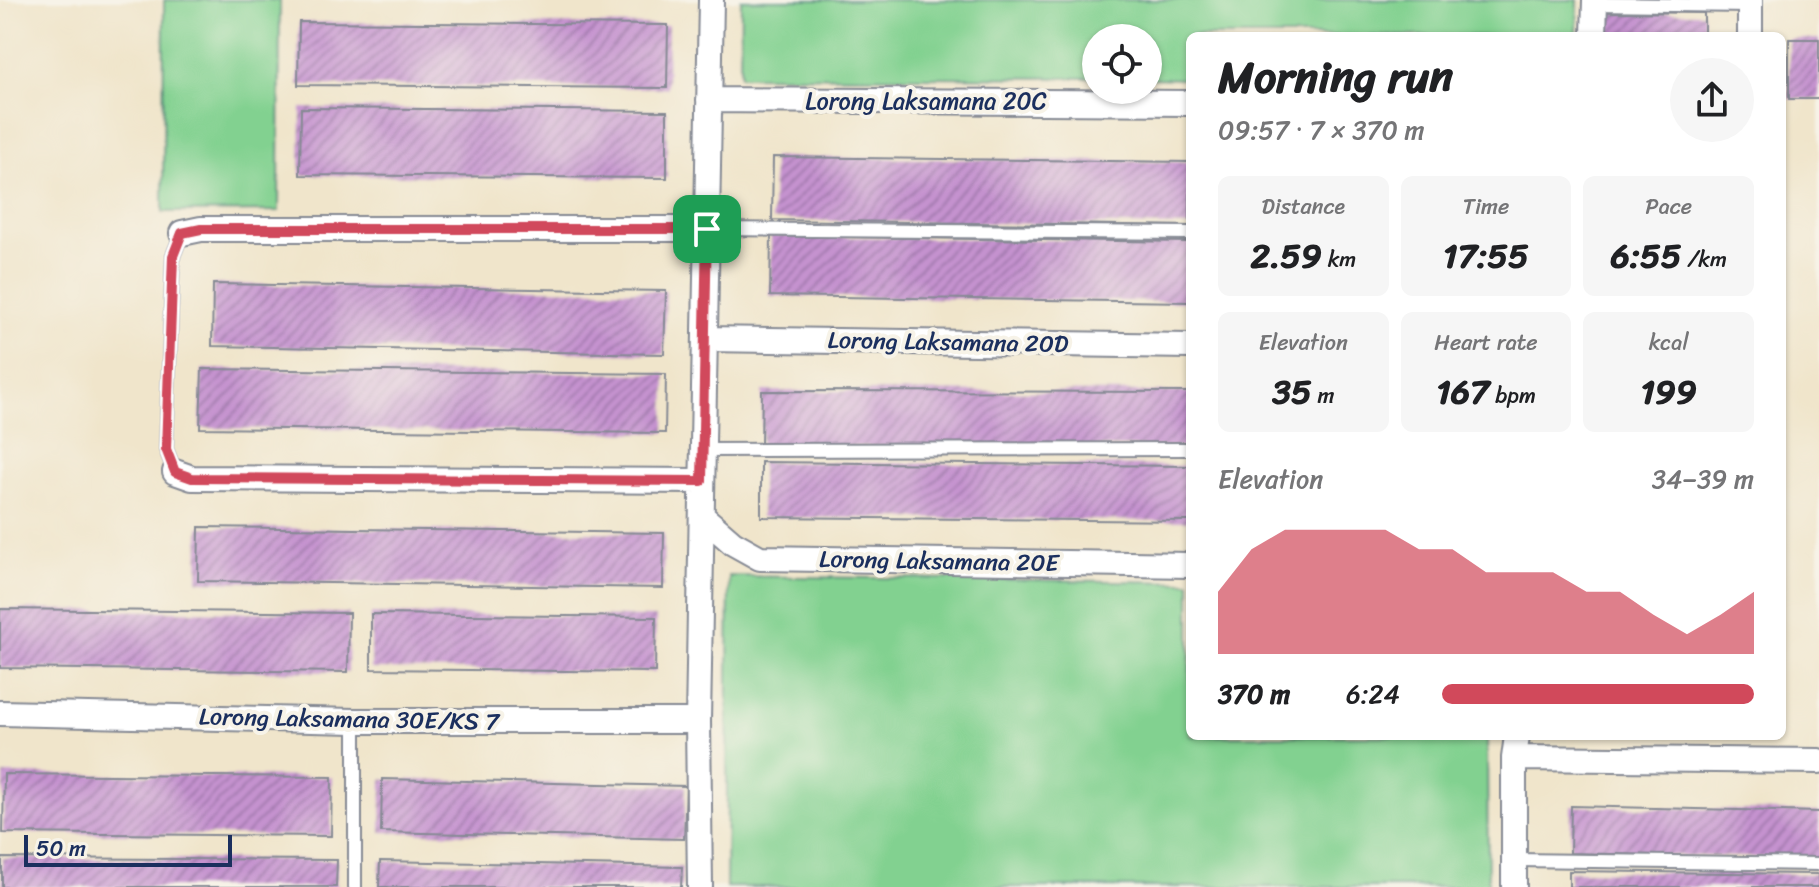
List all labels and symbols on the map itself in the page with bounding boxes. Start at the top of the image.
street label: Lorong Laksamana 20C [805,80,1047,122]
pin [673,195,741,263]
street label: Lorong Laksamana 20D [827,319,1069,365]
street label: Lorong Laksamana 20E [819,538,1061,584]
street label: Lorong Laksamana 30E/KS 7 [198,695,501,743]
scale bar [24,831,232,867]

